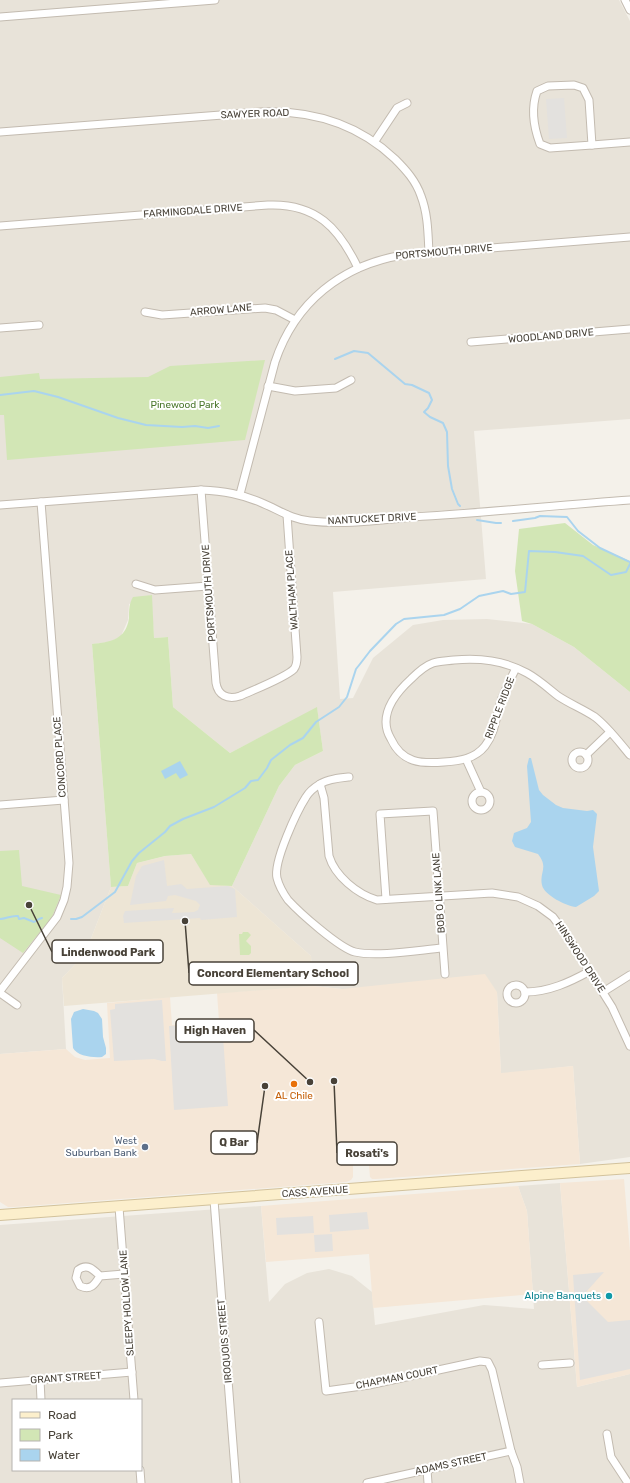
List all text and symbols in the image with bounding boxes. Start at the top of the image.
street label: SAWYER ROAD [220,107,290,121]
street label: FARMINGDALE DRIVE [143,202,243,220]
street label: PORTSMOUTH DRIVE [395,242,493,262]
street label: ARROW LANE [190,301,252,319]
street label: WOODLAND DRIVE [508,326,594,346]
park label: Pinewood Park [151,399,220,411]
street label: NANTUCKET DRIVE [327,511,417,527]
street label: PORTSMOUTH DRIVE [200,544,218,642]
street label: WALTHAM PLACE [283,550,301,630]
street label: RIPPLE RIDGE [483,675,517,741]
street label: CONCORD PLACE [51,716,69,798]
street label: BOB O LINK LANE [430,852,448,934]
street label: HINSWOOD DRIVE [552,919,608,995]
callout: Lindenwood Park [52,940,163,963]
text: Lindenwood Park [61,946,156,959]
callout: Concord Elementary School [189,962,358,985]
text: Concord Elementary School [197,967,349,980]
callout: High Haven [176,1019,254,1042]
text: High Haven [184,1024,246,1037]
marker: AL Chile [289,1079,299,1089]
place label: AL Chile [275,1090,313,1102]
callout: Q Bar [211,1131,257,1154]
place label: West Suburban Bank [66,1135,138,1159]
text: Q Bar [219,1136,249,1149]
marker: West Suburban Bank [140,1142,150,1152]
callout: Rosati's [337,1142,397,1165]
text: Rosati's [345,1147,389,1160]
street label: CASS AVENUE [281,1184,349,1200]
street label: SLEEPY HOLLOW LANE [117,1250,137,1356]
place label: Alpine Banquets [525,1290,601,1302]
marker: Alpine Banquets [604,1291,614,1301]
street label: IROQUOIS STREET [215,1298,235,1384]
street label: CHAPMAN COURT [355,1364,439,1392]
street label: GRANT STREET [30,1370,102,1386]
legend [12,1399,142,1471]
text: Road [48,1408,76,1422]
text: Park [48,1428,74,1442]
text: Water [48,1448,80,1462]
street label: ADAMS STREET [414,1450,488,1477]

